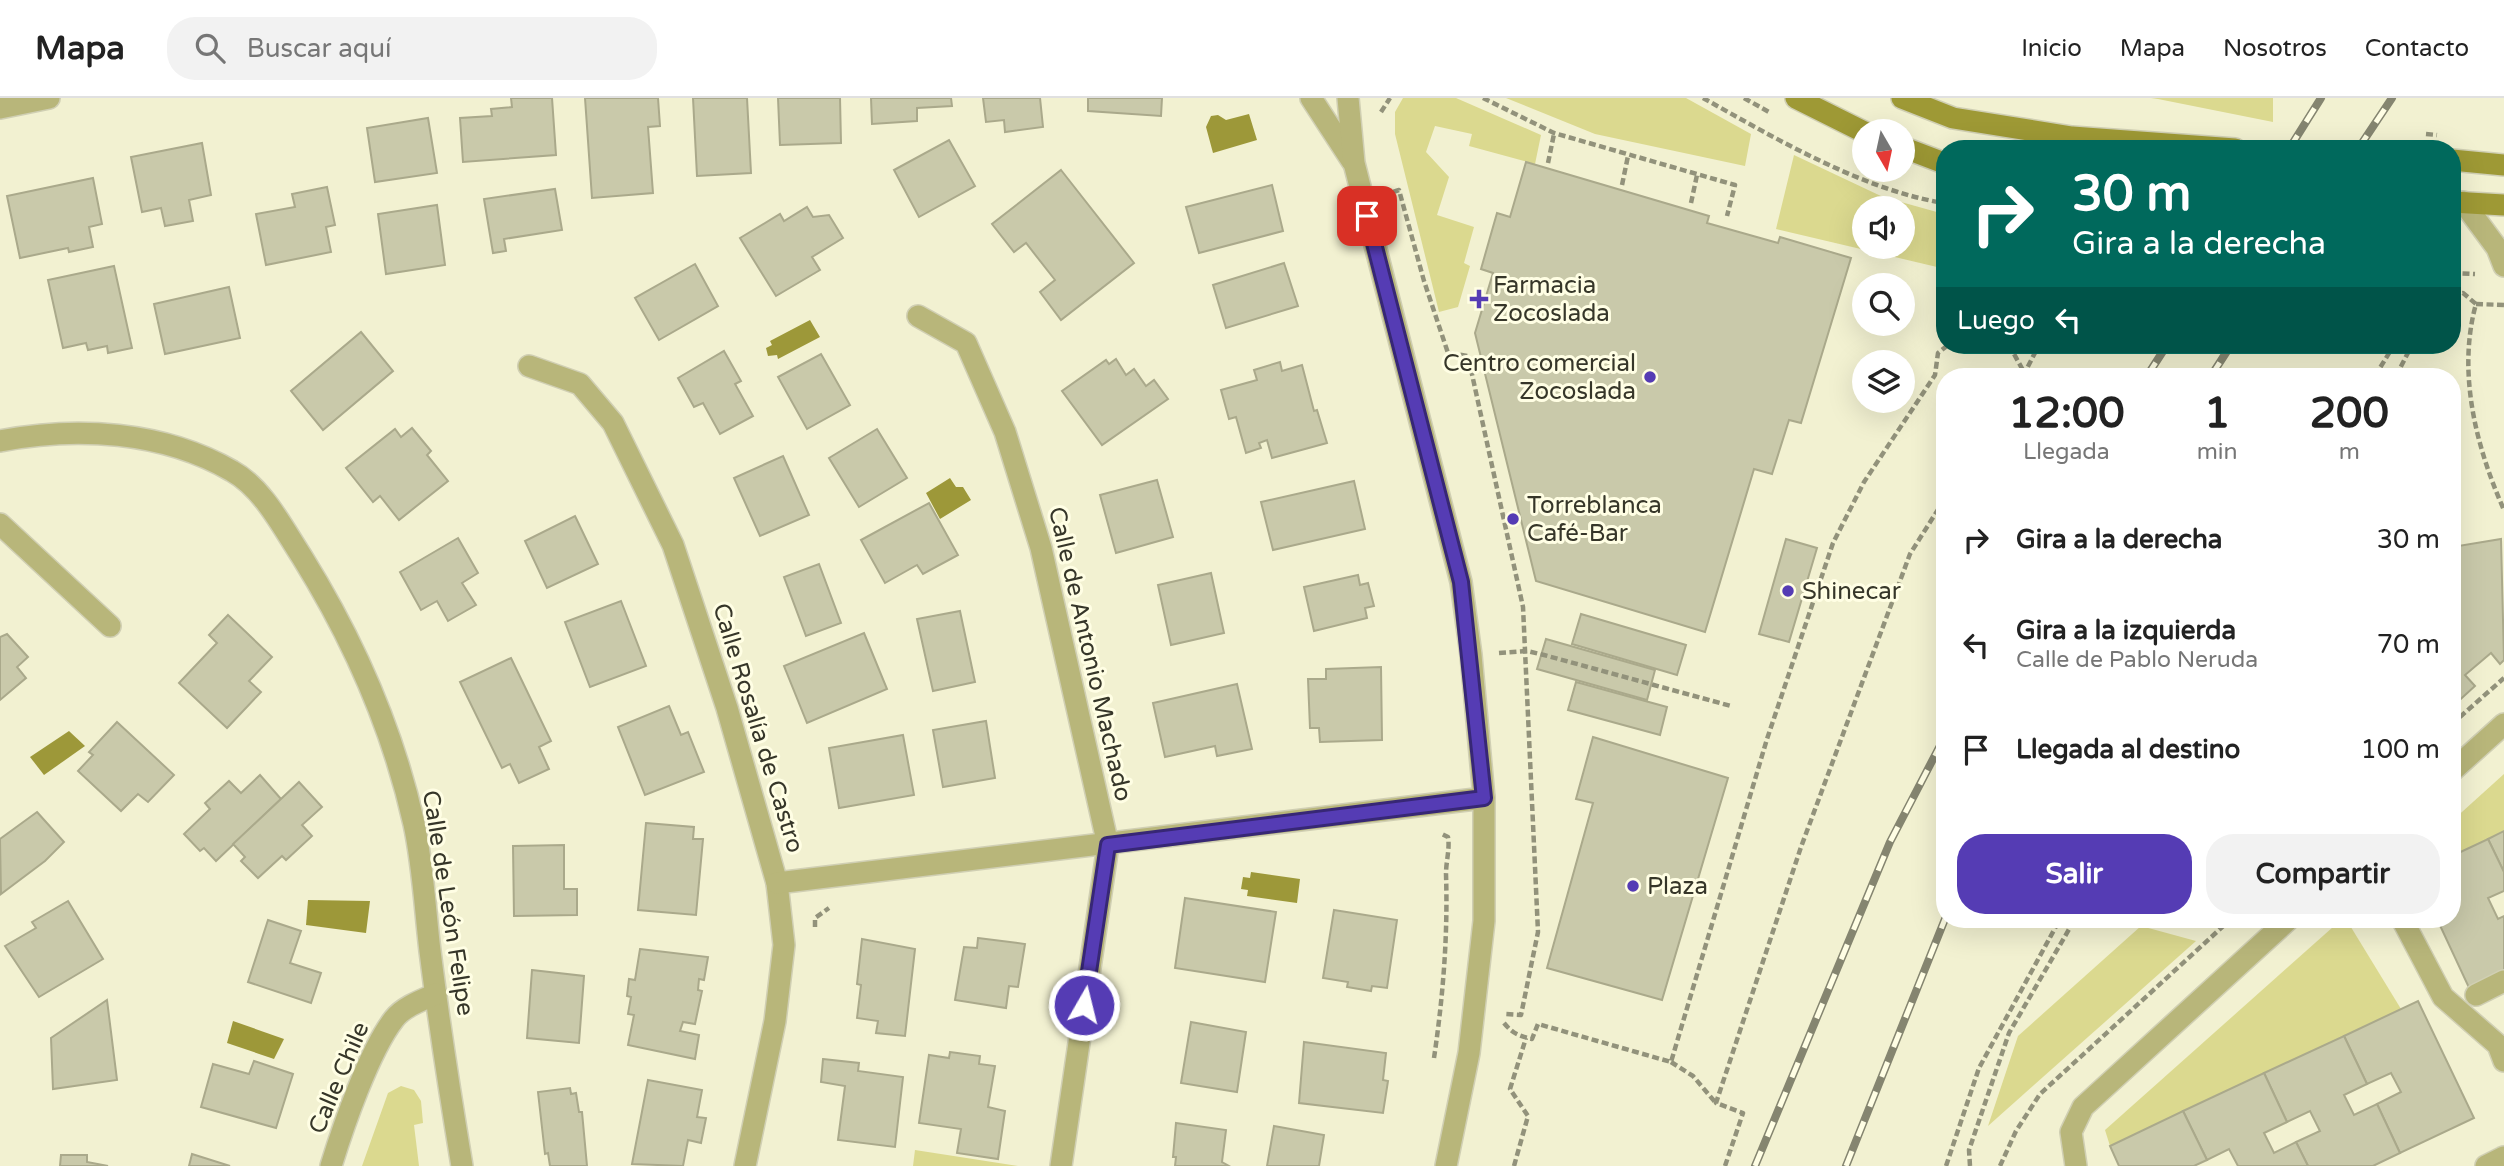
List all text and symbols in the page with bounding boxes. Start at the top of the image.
search box [167,17,657,80]
text: Mapa [35,29,125,68]
icon: search [191,29,229,67]
text: Buscar aquí [247,33,391,64]
text: Inicio [2021,34,2082,63]
text: Mapa [2120,34,2185,63]
text: Nosotros [2223,34,2327,63]
text: Contacto [2365,34,2469,63]
north arrow [1852,119,1914,182]
map controls [1852,119,1915,413]
text: 30 m [2072,165,2191,224]
icon: right [1957,168,2048,259]
pin [1337,186,1397,246]
button: sound [1852,196,1915,259]
icon: arrive [1348,197,1386,235]
text: Gira a la derecha [2072,225,2326,263]
place label: Farmacia Zocoslada [1493,271,1610,328]
button: search [1852,273,1915,336]
marker: Farmacia Zocoslada [1471,291,1487,307]
icon: left [2049,301,2087,339]
text: Luego [1957,305,2035,336]
place label: Centro comercial Zocoslada [1443,349,1636,406]
button: layers [1852,350,1915,413]
marker: Centro comercial Zocoslada [1642,369,1658,385]
text: 12:00 [2008,388,2125,439]
text: 1 [2204,388,2230,439]
text: 200 [2310,388,2389,439]
text: Llegada [2023,438,2110,466]
text: min [2197,438,2238,466]
text: m [2339,438,2360,466]
place label: Torreblanca Café-Bar [1527,491,1662,548]
street label: Calle de Antonio Machado [1042,504,1138,804]
marker: Torreblanca Café-Bar [1505,511,1521,527]
icon: right [1957,521,1995,559]
text: Gira a la derecha [2016,524,2222,555]
text: 30 m [2377,524,2440,555]
place label: Shinecar [1802,577,1902,606]
marker: Shinecar [1780,583,1796,599]
street label: Calle Rosalía de Castro [706,600,810,856]
text: Gira a la izquierda [2016,615,2236,646]
icon: left [1957,626,1995,664]
text: 70 m [2377,629,2440,660]
text: Calle de Pablo Neruda [2016,646,2258,674]
icon: arrive [1957,731,1995,769]
text: Llegada al destino [2016,734,2240,765]
text: 100 m [2360,734,2440,765]
street label: Calle de León Felipe [416,788,480,1018]
button: Salir [1957,834,2192,914]
button: Compartir [2206,834,2440,914]
place label: Plaza [1647,872,1708,901]
marker: Plaza [1625,878,1641,894]
position arrow [1047,968,1121,1042]
street label: Calle Chile [302,1018,376,1138]

